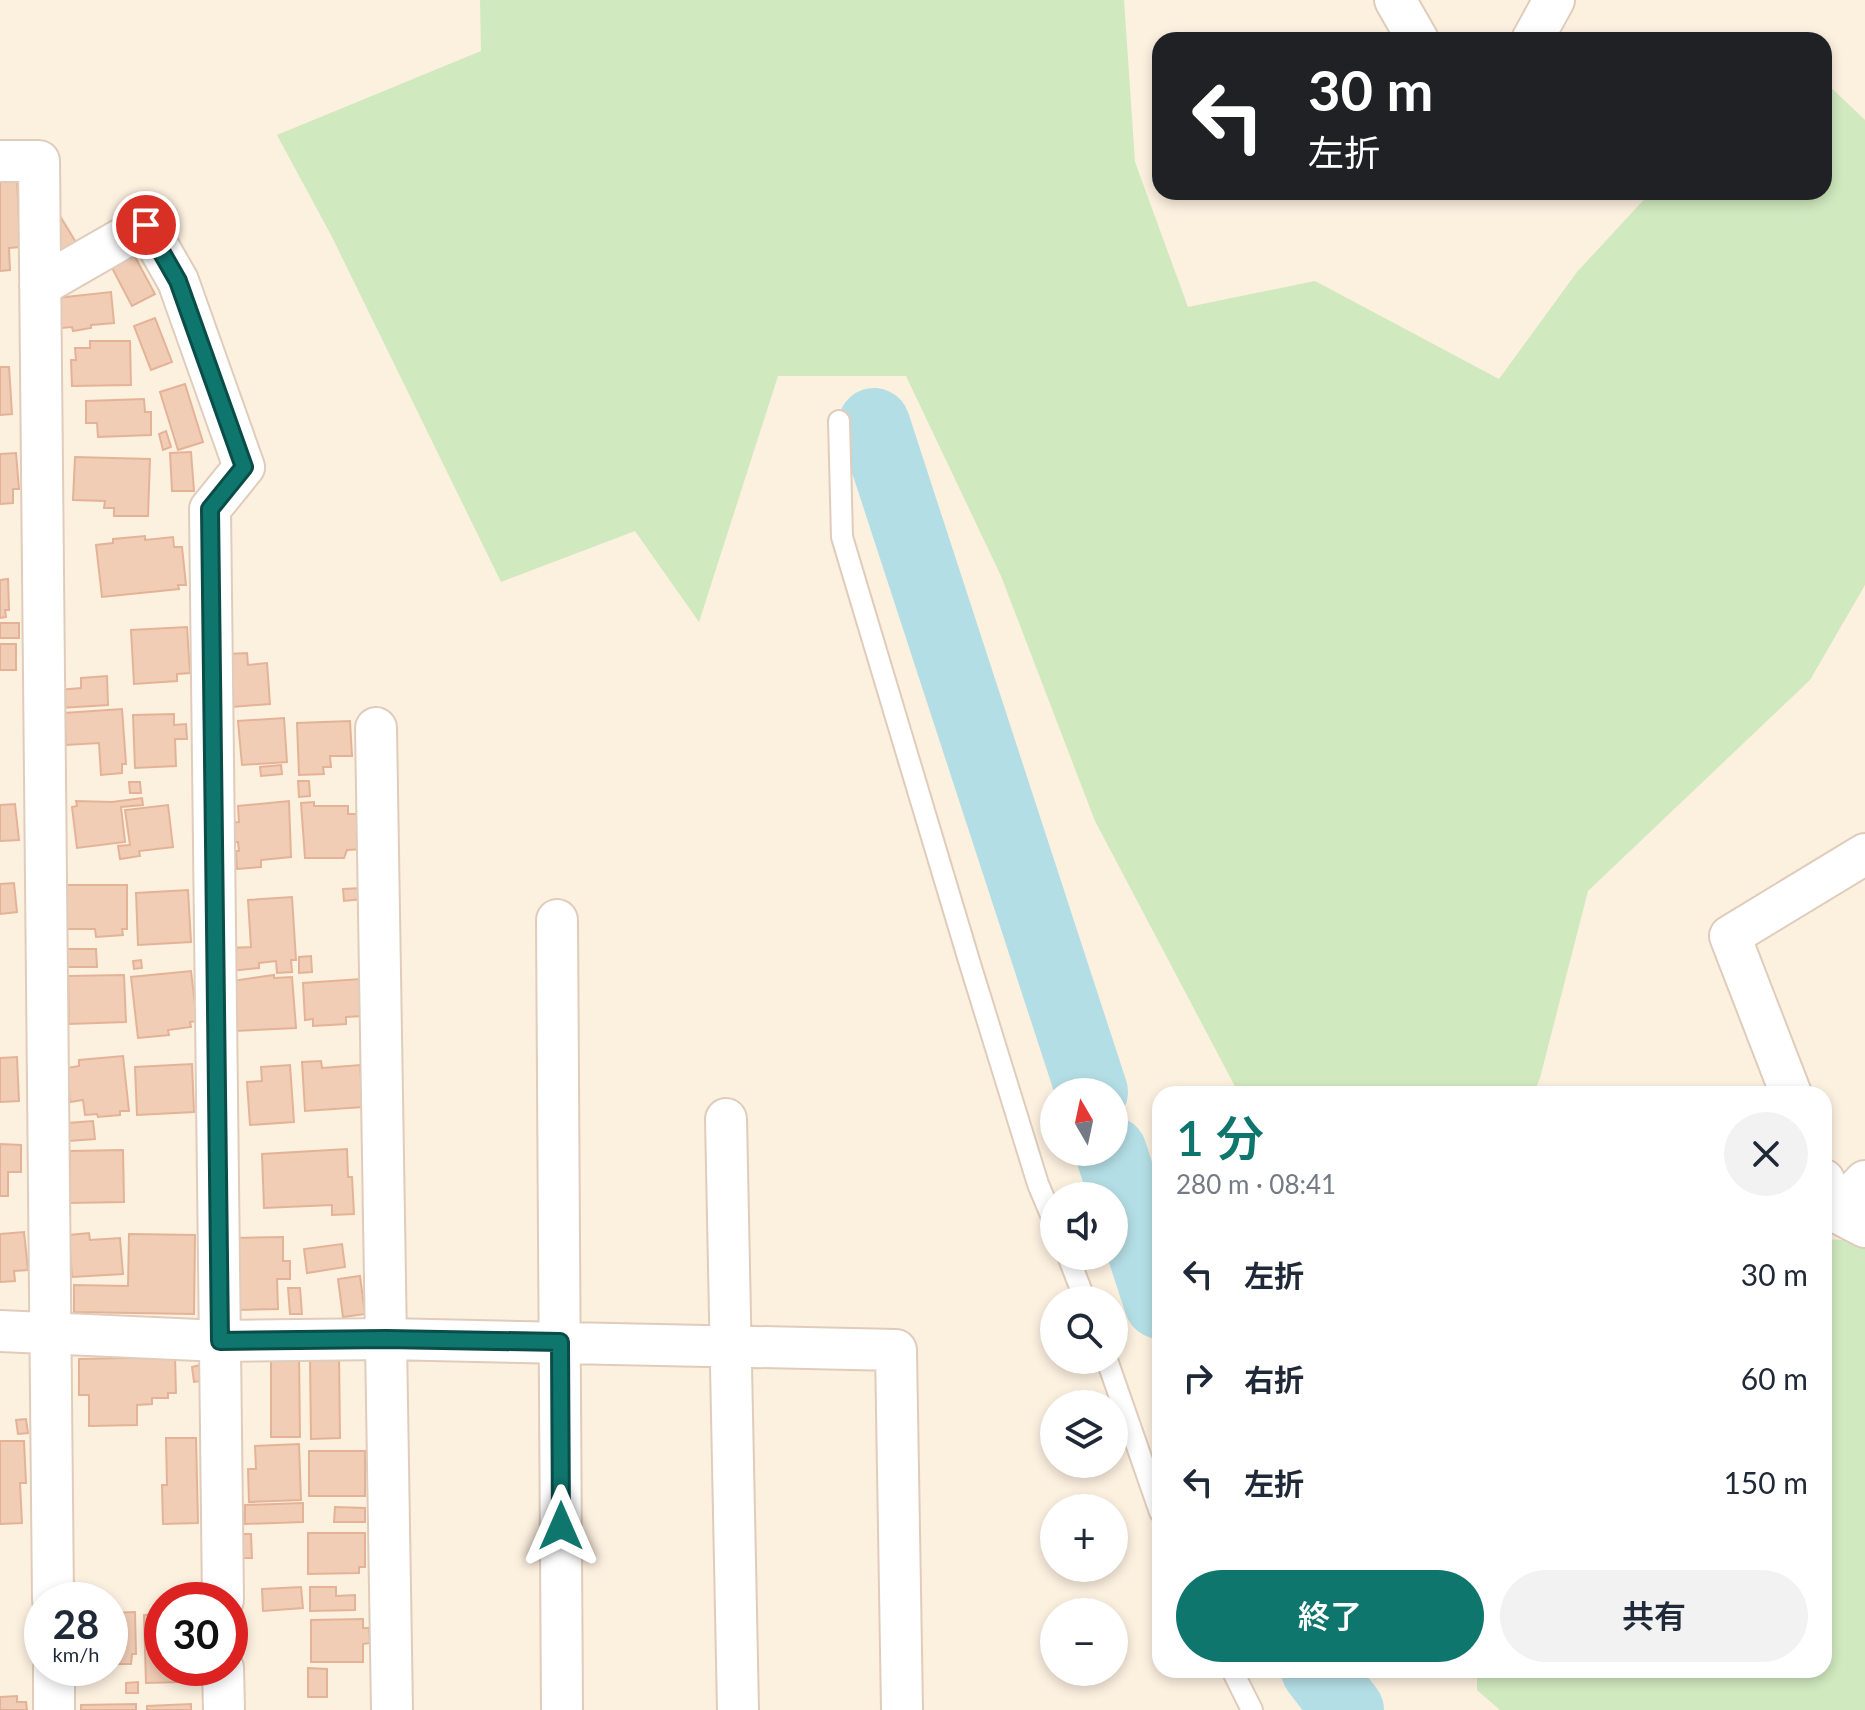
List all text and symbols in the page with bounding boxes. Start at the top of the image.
text: 30 m [1308,56,1433,123]
icon: left [1176,64,1280,168]
text: 左折 [1308,130,1380,174]
pin [112,191,180,259]
icon: arrive [124,203,168,247]
north arrow [1040,1078,1128,1166]
map controls [1040,1078,1128,1686]
text: 1 分 [1176,1109,1264,1166]
button: close [1724,1112,1808,1196]
text: 280 m · 08:41 [1176,1168,1336,1200]
button: sound [1040,1182,1128,1270]
icon: left [1176,1252,1220,1296]
text: 30 m [1741,1256,1808,1292]
text: 左折 [1244,1257,1304,1293]
button: search [1040,1286,1128,1374]
icon: right [1176,1356,1220,1400]
text: 60 m [1741,1360,1808,1396]
text: 右折 [1244,1361,1304,1397]
button: layers [1040,1390,1128,1478]
icon: left [1176,1460,1220,1504]
text: 150 m [1723,1464,1808,1500]
text: 左折 [1244,1465,1304,1501]
position arrow [519,1484,603,1568]
button: + [1040,1494,1128,1582]
button: 終了 [1176,1570,1484,1662]
button: 共有 [1500,1570,1808,1662]
speed limit sign: 30 [144,1582,248,1686]
button: − [1040,1598,1128,1686]
text: 28 [53,1600,99,1648]
text: km/h [53,1642,99,1666]

